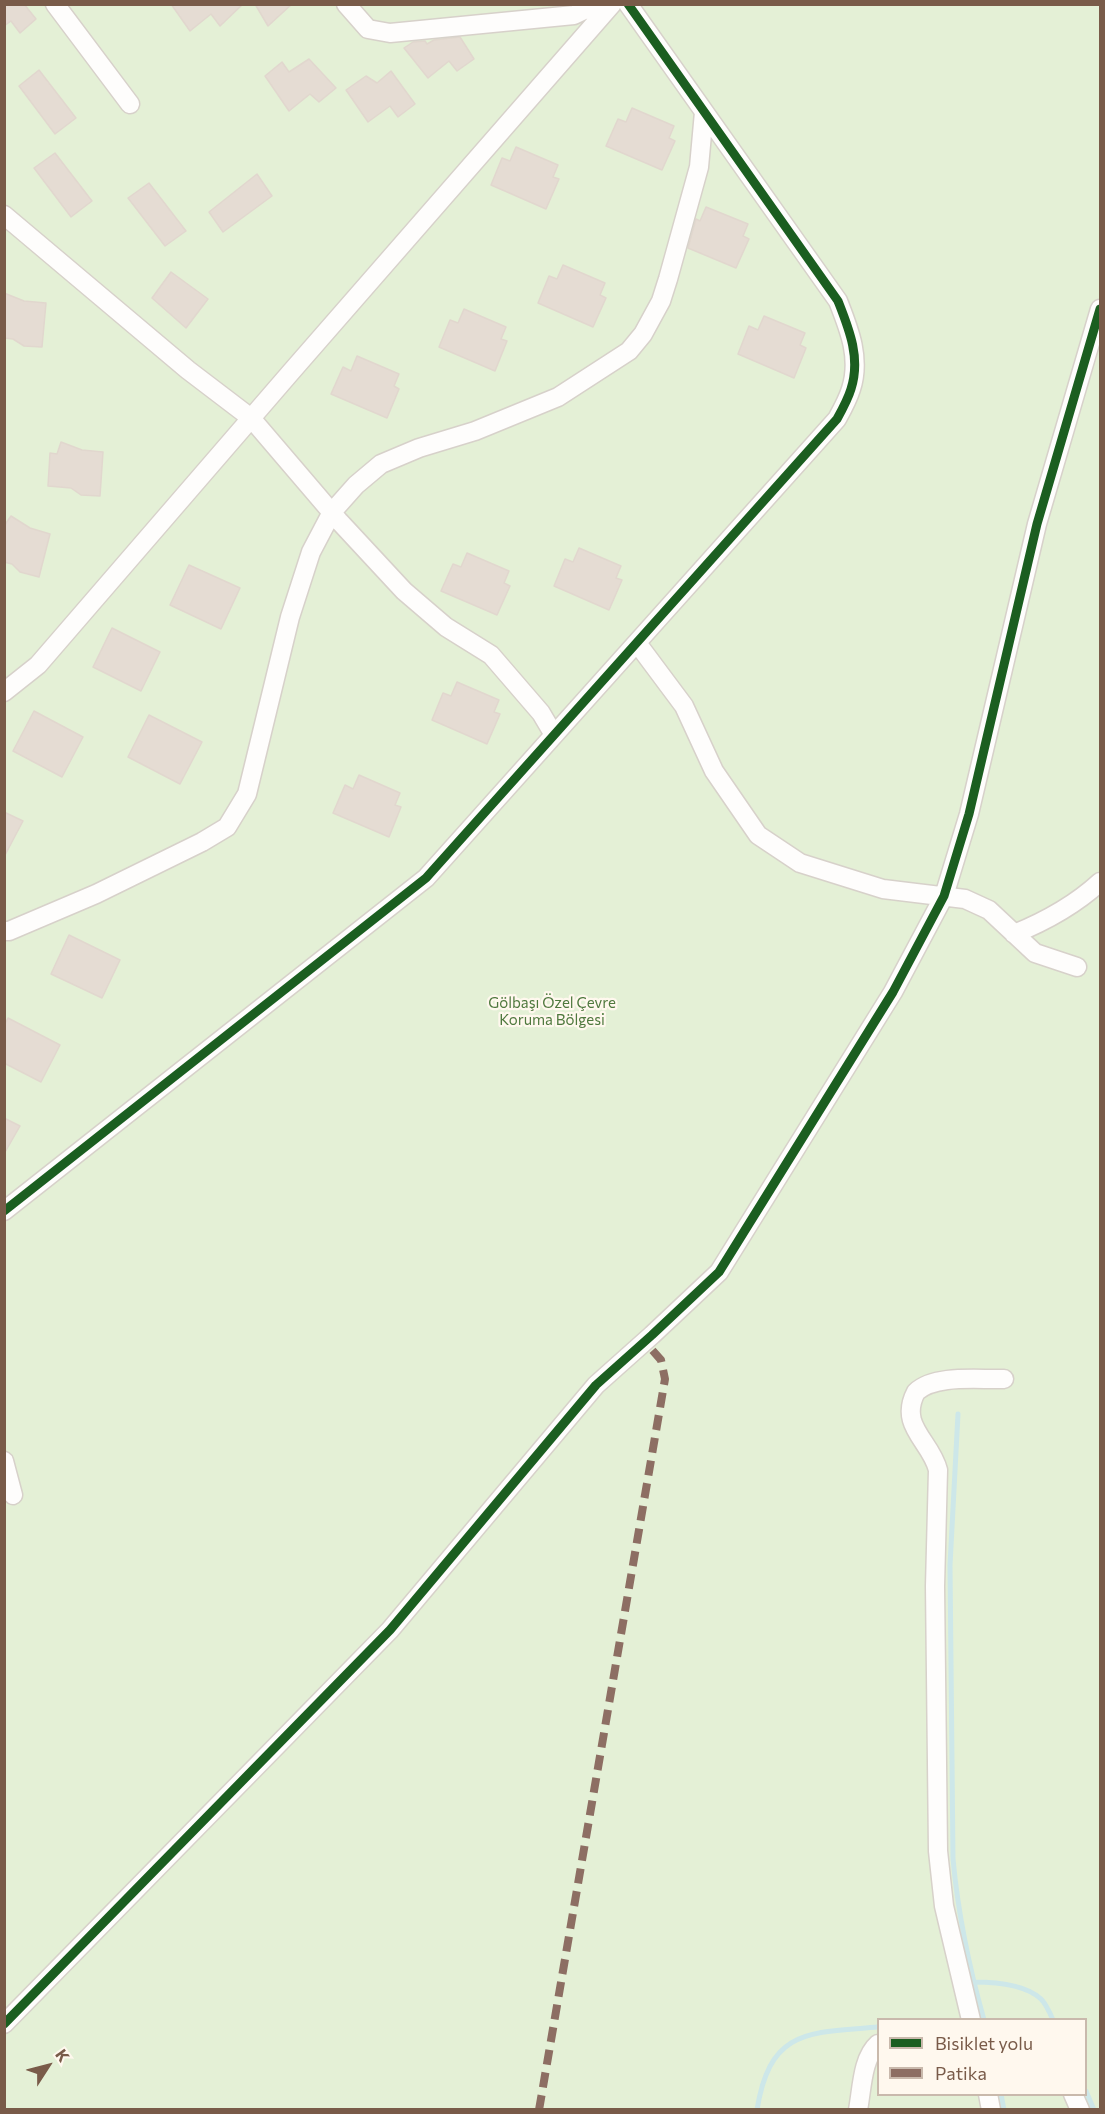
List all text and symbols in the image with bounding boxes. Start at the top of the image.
park label: Gölbaşı Özel Çevre Koruma Bölgesi [488,994,616,1029]
legend [877,2018,1087,2096]
text: Bisiklet yolu [935,2032,1033,2054]
north arrow [18,2036,78,2096]
text: K [52,2045,74,2065]
text: Patika [935,2062,987,2084]

